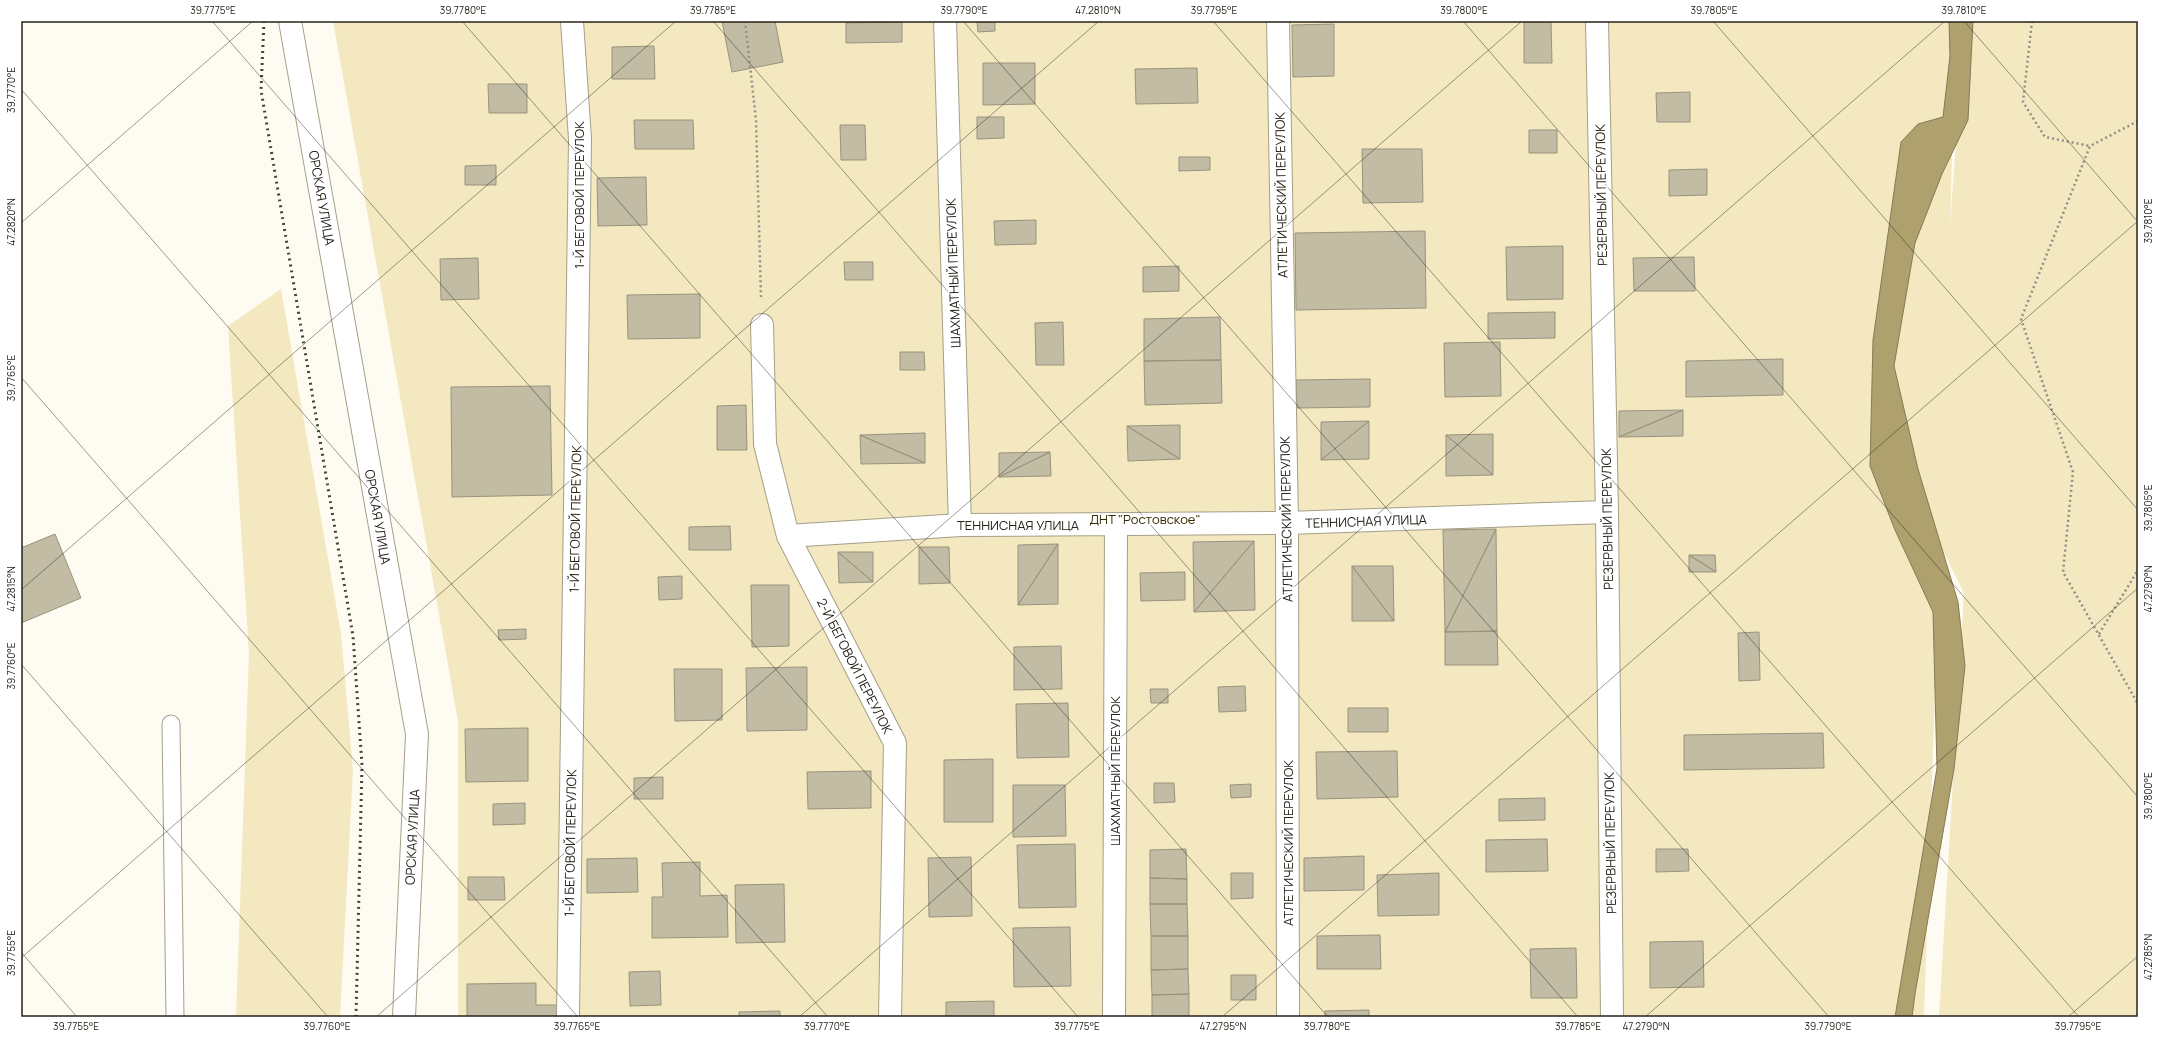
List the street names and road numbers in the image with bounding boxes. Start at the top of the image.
street label: АТЛЕТИЧЕСКИЙ ПЕРЕУЛОК [1271,112,1291,278]
street label: 1-Й БЕГОВОЙ ПЕРЕУЛОК [570,121,588,269]
street label: РЕЗЕРВНЫЙ ПЕРЕУЛОК [1591,124,1611,266]
street label: ОРСКАЯ УЛИЦА [305,149,339,247]
street label: ШАХМАТНЫЙ ПЕРЕУЛОК [941,198,965,348]
street label: АТЛЕТИЧЕСКИЙ ПЕРЕУЛОК [1276,436,1296,602]
street label: 1-Й БЕГОВОЙ ПЕРЕУЛОК [565,445,585,593]
street label: РЕЗЕРВНЫЙ ПЕРЕУЛОК [1597,448,1617,590]
street label: ОРСКАЯ УЛИЦА [361,468,395,566]
street label: ТЕННИСНАЯ УЛИЦА [1305,510,1427,532]
street label: ТЕННИСНАЯ УЛИЦА [957,516,1079,534]
street label: 2-Й БЕГОВОЙ ПЕРЕУЛОК [813,595,897,737]
street label: ШАХМАТНЫЙ ПЕРЕУЛОК [1106,696,1124,846]
street label: АТЛЕТИЧЕСКИЙ ПЕРЕУЛОК [1279,760,1297,926]
street label: 1-Й БЕГОВОЙ ПЕРЕУЛОК [560,769,580,917]
street label: РЕЗЕРВНЫЙ ПЕРЕУЛОК [1600,772,1620,914]
street label: ОРСКАЯ УЛИЦА [400,789,424,885]

